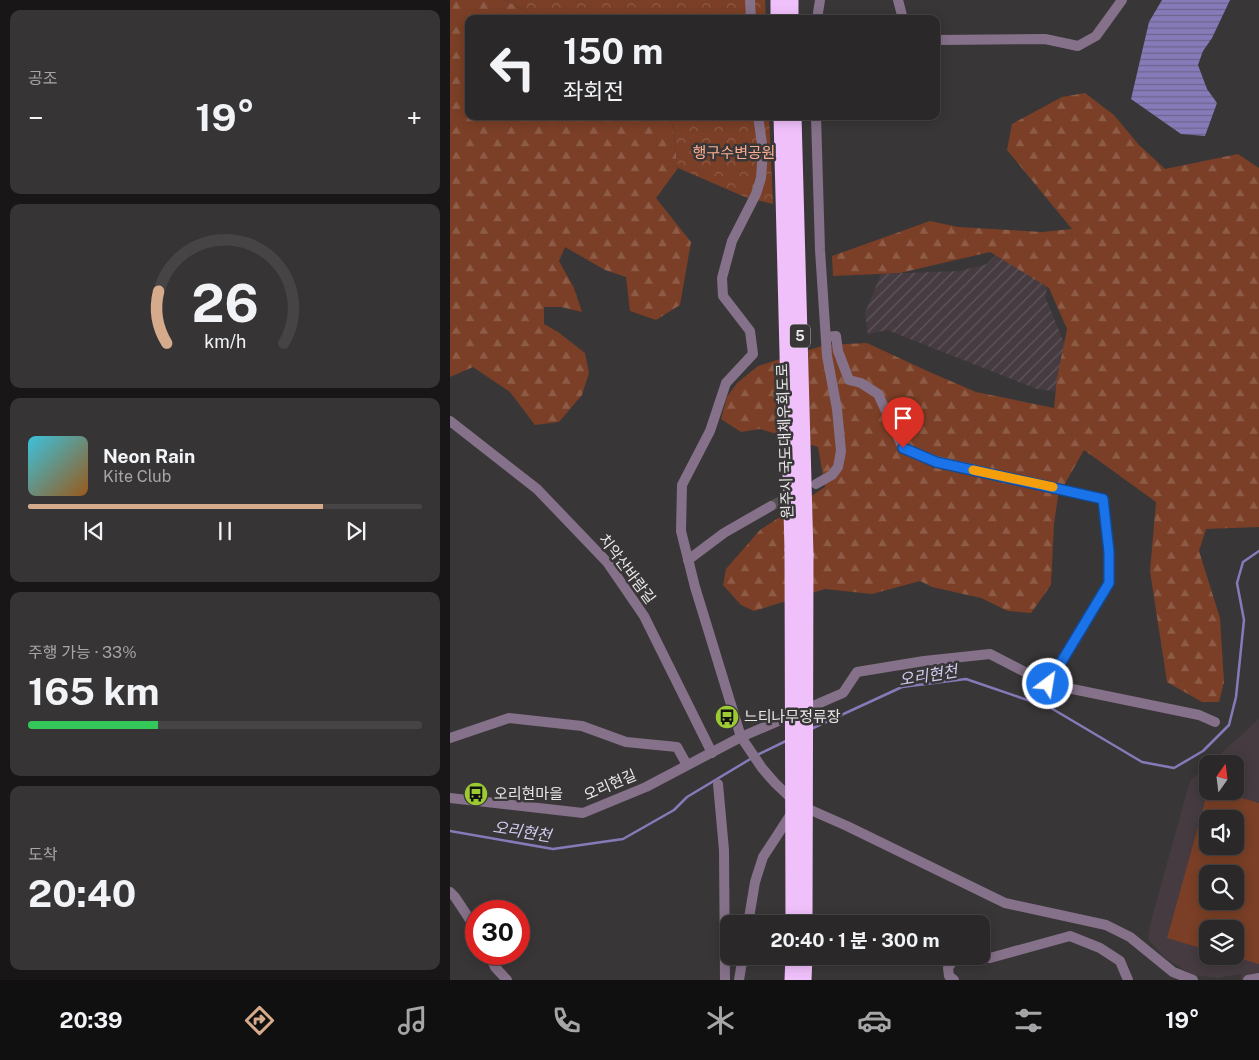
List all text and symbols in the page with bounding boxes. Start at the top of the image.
text: 150 m [563,31,663,72]
icon: left [480,35,545,100]
text: 공조 [28,69,57,88]
text: 좌회전 [563,78,624,104]
text: 19° [195,95,255,140]
text: − [28,101,44,134]
text: + [406,101,422,134]
park label: 행구수변공원 [693,144,775,161]
text: 26 [191,273,259,334]
road number: 5 [790,324,810,348]
text: km/h [204,331,246,352]
street label: 원주시 국도대체우회도로 [773,363,796,519]
pin [882,397,924,448]
icon: arrive [889,404,917,432]
text: Neon Rain [103,445,195,467]
text: Kite Club [103,467,171,486]
icon: previous [80,517,108,545]
icon: pause [211,517,239,545]
icon: next [342,517,370,545]
street label: 치악산바람길 [596,531,659,607]
text: 주행 가능 · 33% [28,643,137,662]
position arrow [1021,657,1073,709]
water label: 오리현천 [898,661,961,689]
text: 165 km [28,669,160,714]
bus stop icon: 느티나무정류장 [714,704,740,730]
place label: 느티나무정류장 [744,708,841,725]
north arrow [1199,755,1244,800]
map controls [1199,755,1244,965]
street label: 오리현길 [581,766,639,803]
bus stop icon: 오리현마을 [463,781,489,807]
place label: 오리현마을 [494,785,563,802]
button: sound [1199,810,1244,855]
water label: 오리현천 [491,818,555,846]
text: 도착 [28,845,57,864]
button: search [1199,865,1244,910]
text: 20:40 [28,871,136,916]
speed limit sign: 30 [465,900,530,965]
button: layers [1199,920,1244,965]
text: 20:40 · 1 분 · 300 m [770,929,940,951]
icon: directions [242,1003,277,1038]
icon: music [395,1003,430,1038]
icon: phone [549,1003,584,1038]
icon: climate [703,1003,738,1038]
icon: car [857,1003,892,1038]
icon: filters [1011,1003,1046,1038]
text: 20:39 [59,1007,123,1033]
text: 19° [1165,1007,1200,1033]

